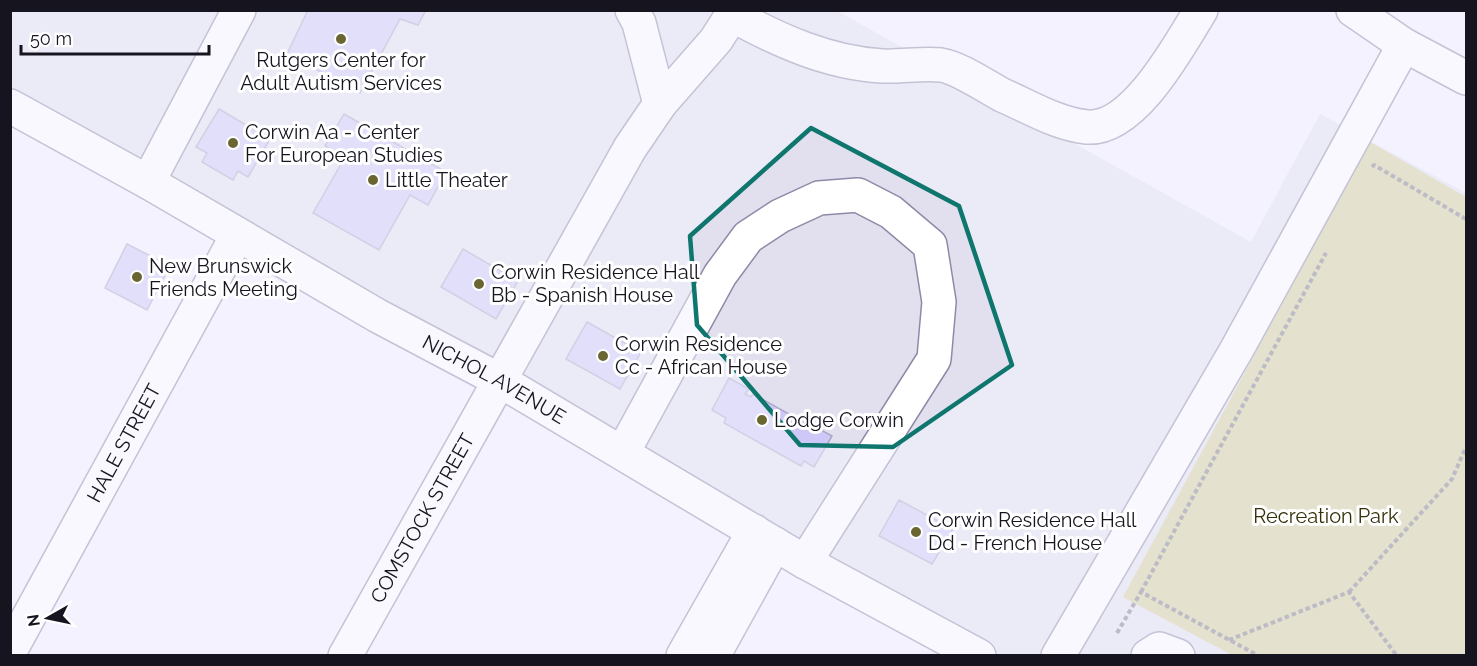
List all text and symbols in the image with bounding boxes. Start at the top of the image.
scale bar [21,18,208,56]
text: 50 m [30,28,72,49]
marker: Rutgers Center for Adult Autism Services [334,32,348,46]
place label: Rutgers Center for Adult Autism Services [240,48,442,95]
place label: Corwin Aa - Center For European Studies [245,120,443,167]
marker: Corwin Aa - Center For European Studies [226,136,240,150]
place label: Little Theater [385,168,508,192]
marker: Little Theater [366,173,380,187]
place label: New Brunswick Friends Meeting [149,254,298,301]
place label: Corwin Residence Hall Bb - Spanish House [491,260,700,307]
marker: New Brunswick Friends Meeting [130,270,144,284]
marker: Corwin Residence Hall Bb - Spanish House [472,277,486,291]
street label: NICHOL AVENUE [418,330,570,429]
place label: Corwin Residence Cc - African House [615,332,788,379]
marker: Corwin Residence Cc - African House [596,349,610,363]
street label: HALE STREET [82,380,166,506]
place label: Lodge Corwin [774,408,904,432]
marker: Lodge Corwin [755,413,769,427]
street label: COMSTOCK STREET [365,429,479,607]
park label: Recreation Park [1253,504,1399,528]
place label: Corwin Residence Hall Dd - French House [928,508,1137,555]
marker: Corwin Residence Hall Dd - French House [909,525,923,539]
north arrow [18,588,78,648]
text: N [23,613,44,628]

